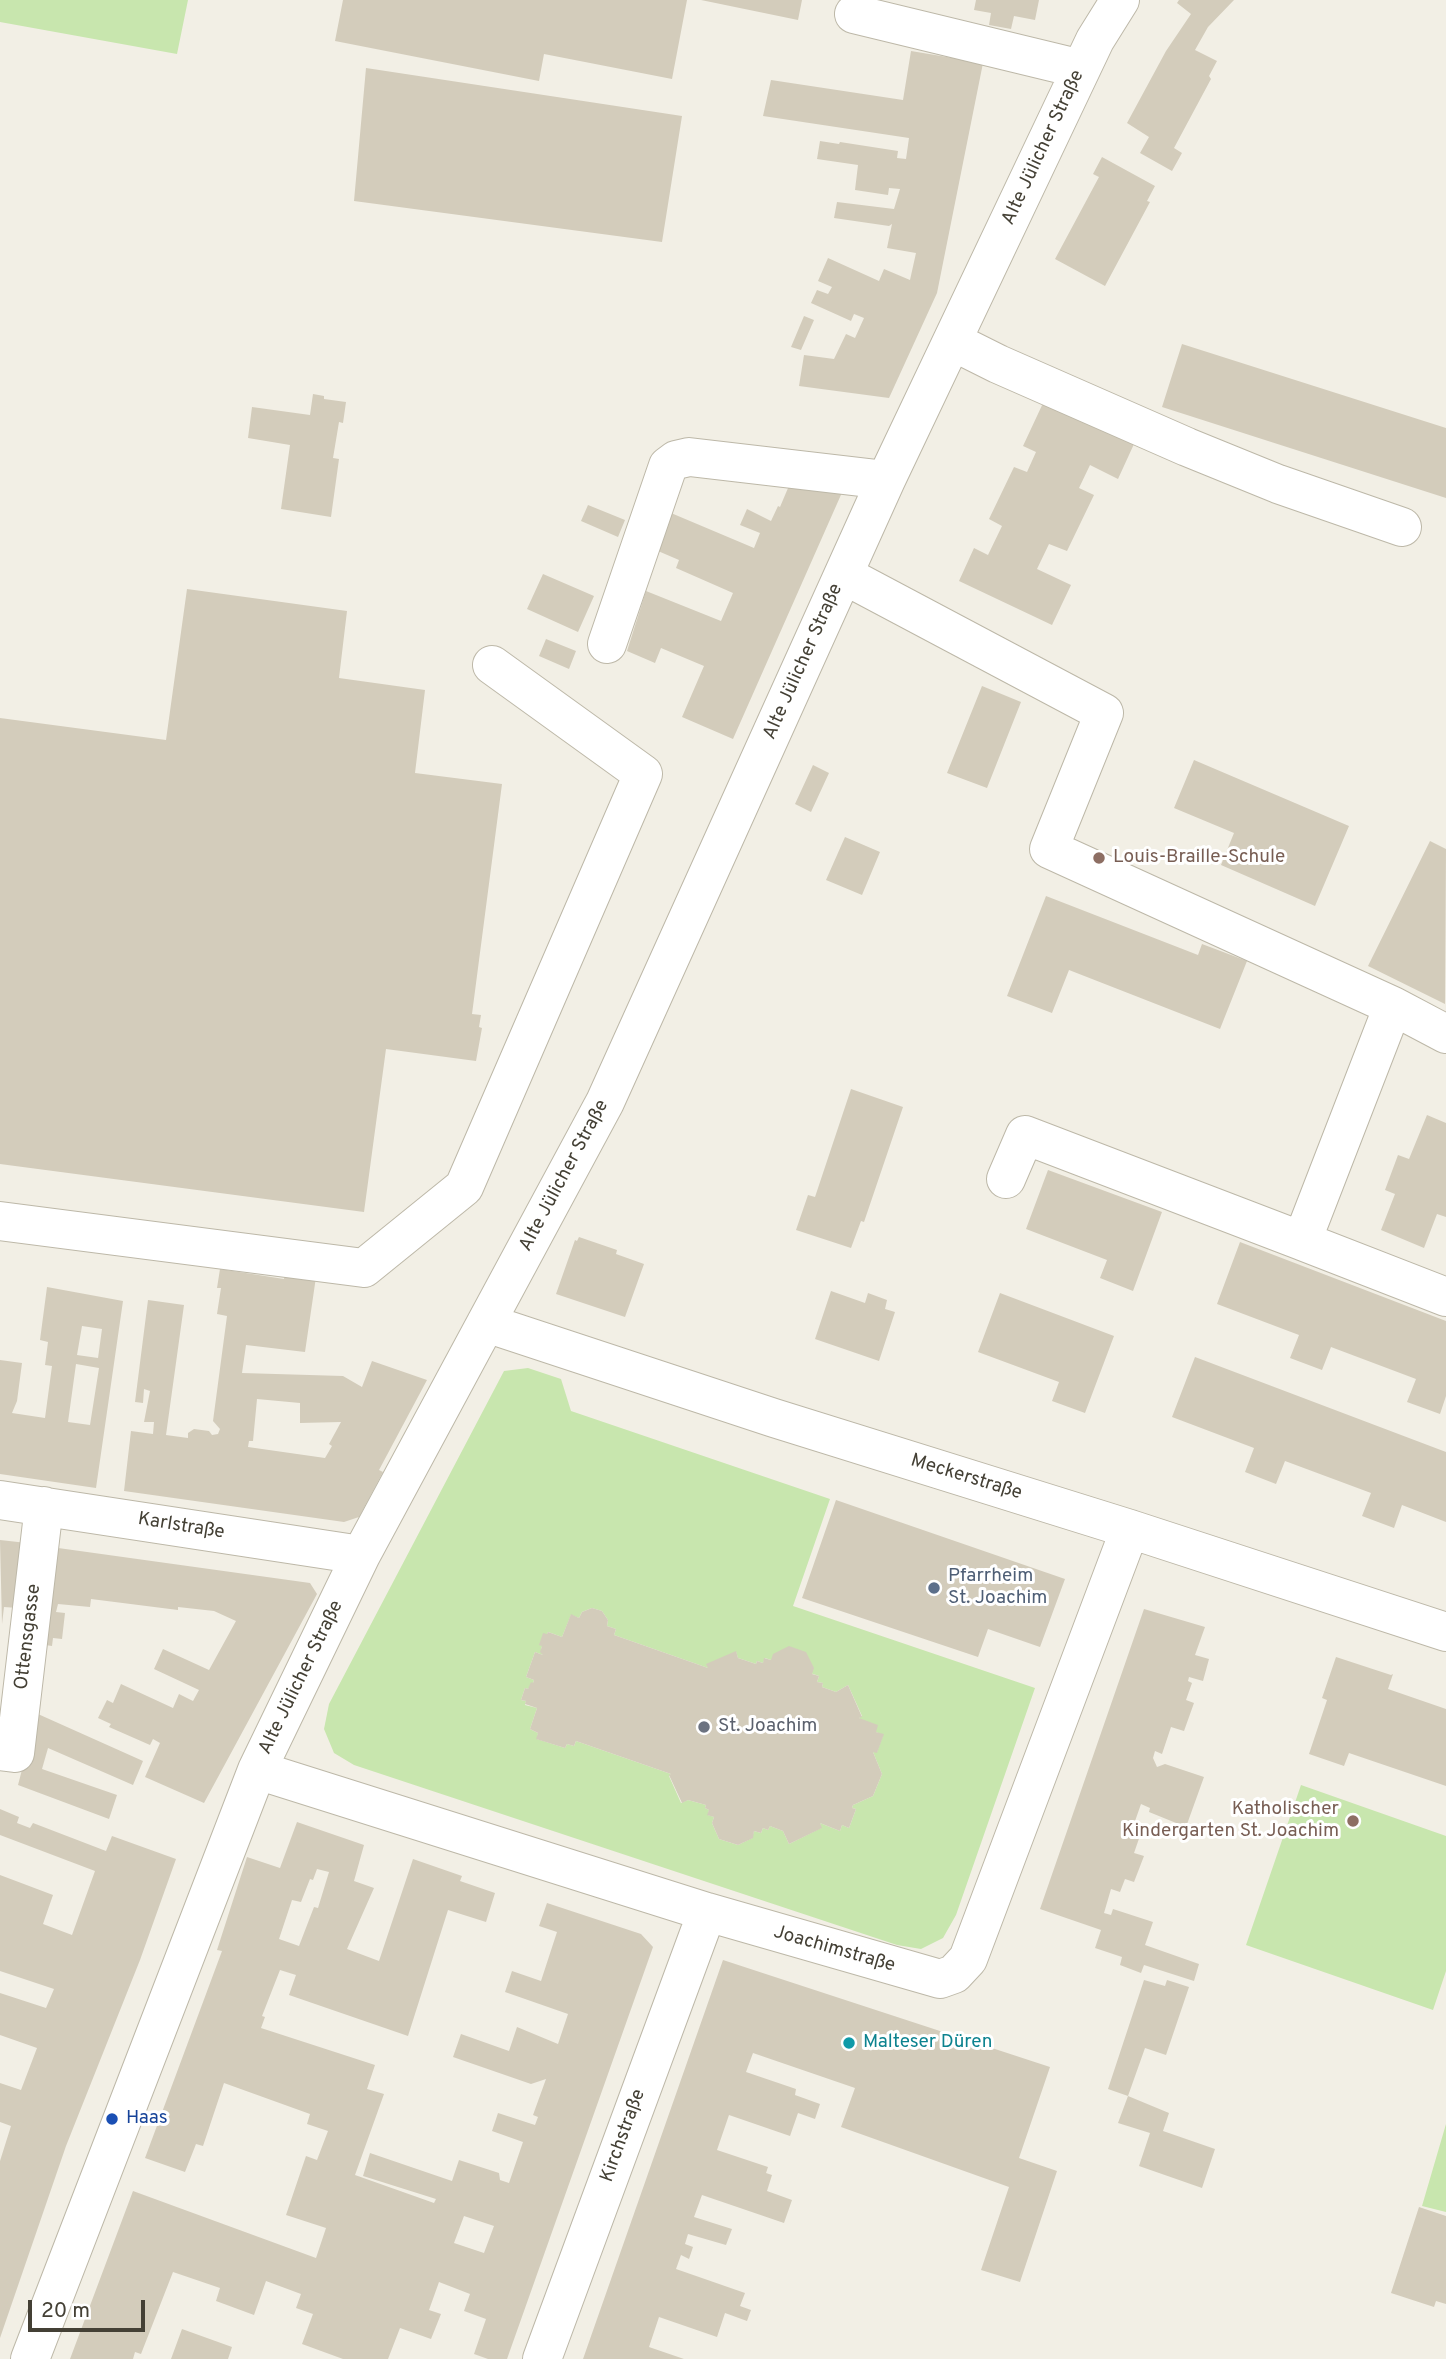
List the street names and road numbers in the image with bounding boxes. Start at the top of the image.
street label: Alte Jülicher Straße [998,67,1090,229]
street label: Alte Jülicher Straße [759,580,849,744]
street label: Alte Jülicher Straße [515,1096,615,1256]
street label: Meckerstraße [908,1450,1024,1506]
street label: Karlstraße [136,1509,226,1545]
street label: Ottensgasse [11,1583,47,1691]
street label: Alte Jülicher Straße [255,1597,349,1759]
street label: Joachimstraße [771,1922,897,1978]
street label: Kirchstraße [597,2086,651,2186]

